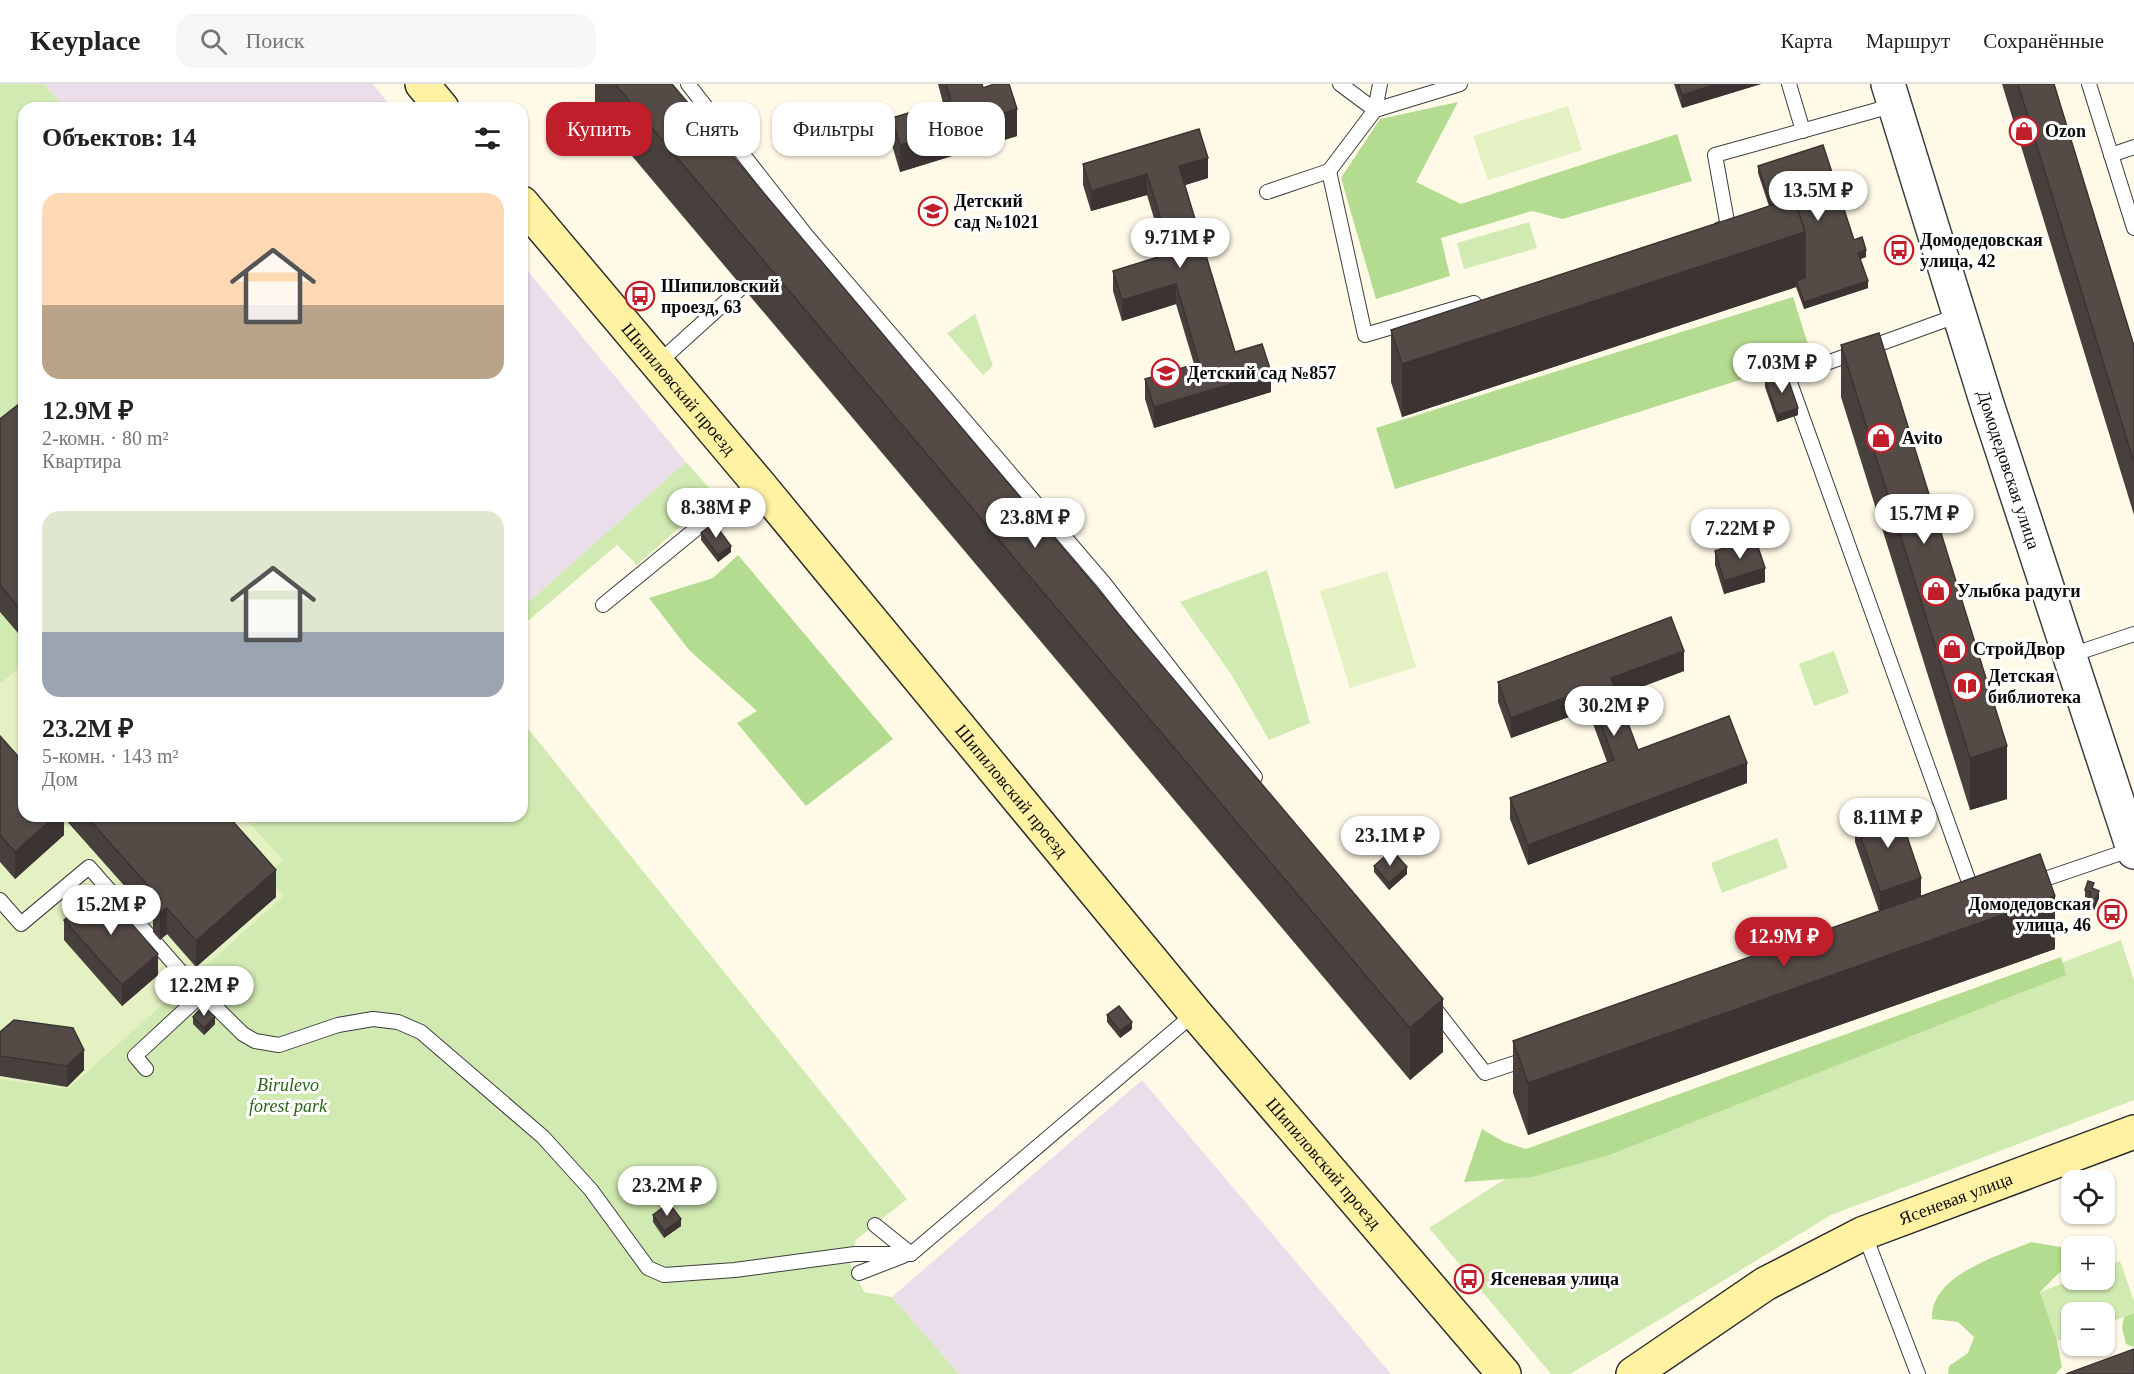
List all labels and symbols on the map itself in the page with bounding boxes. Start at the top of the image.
shop icon: Ozon [2008,115,2040,147]
place label: Ozon [2045,121,2086,141]
pin: 13.5M ₽ [1763,171,1873,222]
place label: Детский сад №1021 [954,191,1039,232]
school or university icon: Детский сад №1021 [917,195,949,227]
pin: 9.71M ₽ [1125,218,1235,269]
place label: Домодедовская улица, 42 [1920,230,2043,271]
bus stop icon: Домодедовская улица, 42 [1883,234,1915,266]
place label: Шипиловский проезд, 63 [661,276,780,317]
bus stop icon: Шипиловский проезд, 63 [624,280,656,312]
street label: Шипиловский проезд [617,319,740,459]
pin: 7.03M ₽ [1727,343,1837,394]
school or university icon: Детский сад №857 [1150,357,1182,389]
place label: Детский сад №857 [1187,363,1336,383]
street label: Домодедовская улица [1973,388,2044,552]
shop icon: Avito [1865,422,1897,454]
place label: Avito [1902,428,1943,448]
pin: 8.38M ₽ [661,488,771,539]
pin: 15.7M ₽ [1869,494,1979,545]
pin: 23.8M ₽ [980,498,1090,549]
pin: 7.22M ₽ [1685,509,1795,560]
shop icon: Улыбка радуги [1920,575,1952,607]
place label: Улыбка радуги [1957,581,2081,601]
shop icon: СтройДвор [1936,633,1968,665]
place label: СтройДвор [1973,639,2065,659]
place label: Детская библиотека [1988,666,2081,707]
library icon: Детская библиотека [1951,670,1983,702]
pin: 30.2M ₽ [1559,686,1669,737]
street label: Шипиловский проезд [951,720,1072,861]
pin: 8.11M ₽ [1833,798,1943,849]
pin: 23.1M ₽ [1335,816,1445,867]
pin: 15.2M ₽ [56,885,166,936]
place label: Домодедовская улица, 46 [1968,894,2091,935]
bus stop icon: Домодедовская улица, 46 [2096,898,2128,930]
pin: 12.9M ₽ [1729,917,1839,968]
pin: 12.2M ₽ [149,966,259,1017]
park label: Birulevo forest park [249,1075,328,1116]
street label: Шипиловский проезд [1262,1094,1385,1233]
pin: 23.2M ₽ [612,1166,722,1217]
street label: Ясеневая улица [1896,1168,2015,1229]
bus stop icon: Ясеневая улица [1453,1263,1485,1295]
place label: Ясеневая улица [1490,1269,1619,1289]

